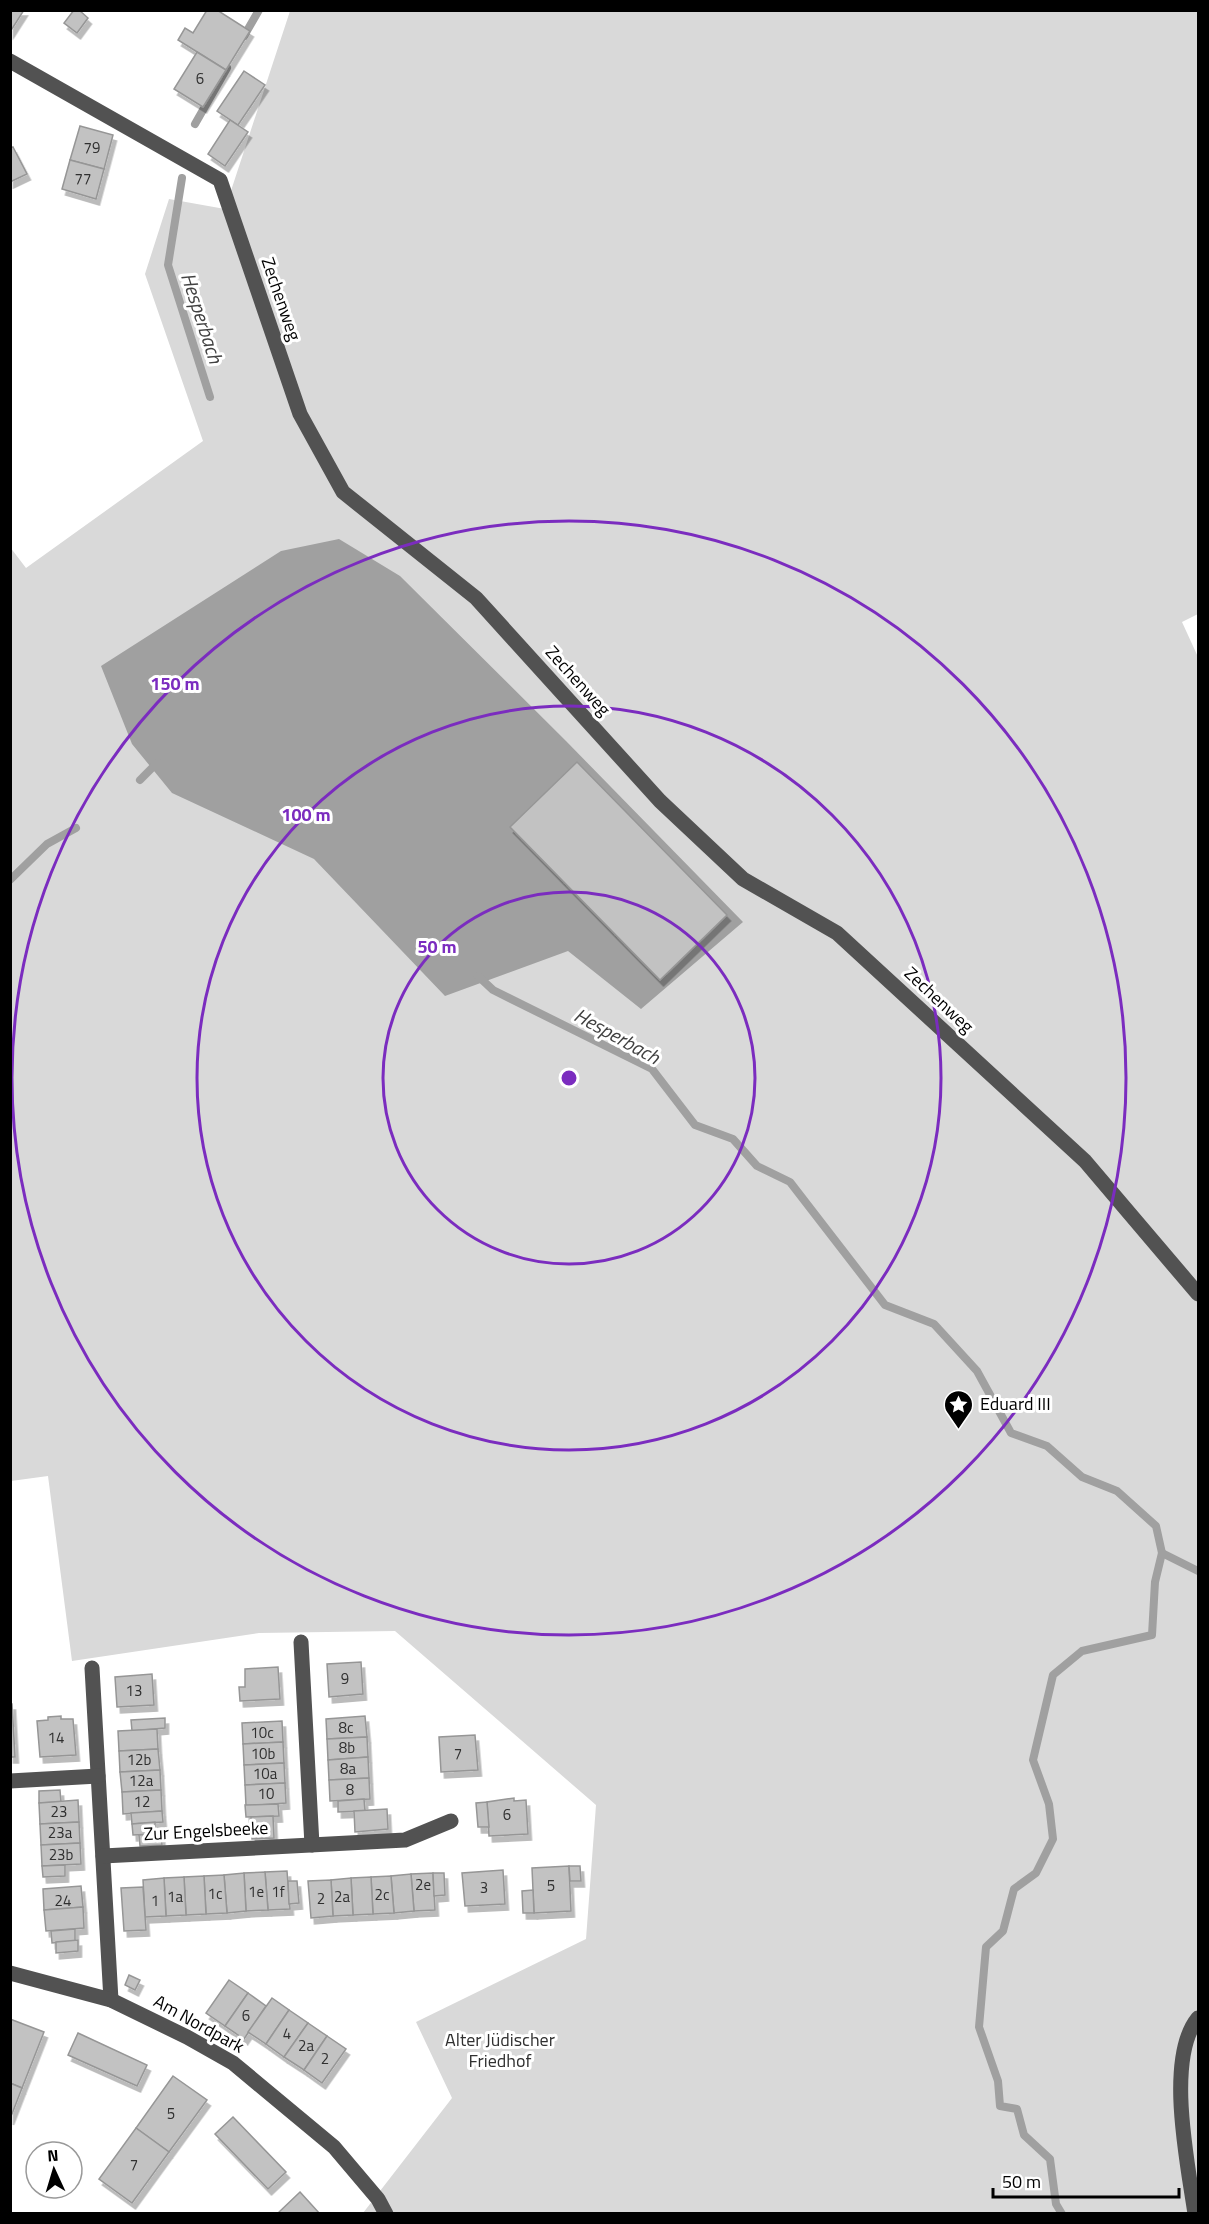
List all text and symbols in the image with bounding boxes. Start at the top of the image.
house number: 6 [196,67,204,90]
house number: 79 [84,136,100,159]
house number: 77 [75,167,91,190]
street label: Zechenweg [255,253,308,344]
water label: Hesperbach [173,268,232,368]
street label: Zechenweg [539,639,617,722]
text: 150 m [150,670,200,697]
text: 100 m [281,801,331,828]
text: 50 m [417,933,457,960]
street label: Zechenweg [898,960,980,1039]
water label: Hesperbach [569,999,667,1072]
centre of rings [559,1068,579,1088]
place icon: Eduard III [943,1388,975,1430]
place label: Eduard III [980,1390,1051,1417]
house number: 9 [341,1667,349,1690]
house number: 13 [126,1679,142,1702]
house number: 8c [339,1716,353,1739]
house number: 10c [250,1721,274,1744]
house number: 14 [48,1726,64,1749]
house number: 8b [339,1736,355,1759]
house number: 10b [251,1742,275,1765]
house number: 7 [454,1742,462,1765]
house number: 12b [127,1748,151,1771]
house number: 8a [340,1757,356,1780]
house number: 10a [253,1762,278,1785]
house number: 12a [129,1769,154,1792]
house number: 8 [346,1778,354,1801]
house number: 10 [258,1782,274,1805]
house number: 12 [134,1790,150,1813]
house number: 23 [51,1800,67,1823]
house number: 6 [503,1803,511,1826]
street label: Zur Engelsbeeke [143,1814,269,1847]
house number: 23a [48,1821,73,1844]
house number: 23b [49,1843,73,1866]
house number: 2e [415,1873,431,1896]
house number: 5 [547,1874,555,1897]
house number: 3 [480,1876,488,1899]
house number: 1e [248,1880,264,1903]
house number: 1f [271,1880,285,1903]
house number: 1c [208,1882,222,1905]
house number: 2c [375,1883,389,1906]
house number: 1a [167,1885,183,1908]
house number: 2a [334,1885,350,1908]
house number: 2 [317,1887,325,1910]
house number: 24 [55,1889,71,1912]
house number: 1 [151,1889,159,1912]
street label: Am Nordpark [149,1987,250,2060]
house number: 6 [242,2004,250,2027]
house number: 4 [283,2022,291,2045]
park label: Alter Jüdischer Friedhof [445,2026,555,2074]
house number: 2a [298,2034,314,2057]
house number: 2 [321,2047,329,2070]
house number: 5 [167,2102,175,2125]
north arrow [24,2140,84,2200]
text: N [47,2143,59,2167]
house number: 7 [130,2153,138,2176]
scale bar [993,2161,1179,2199]
text: 50 m [1002,2168,1041,2195]

